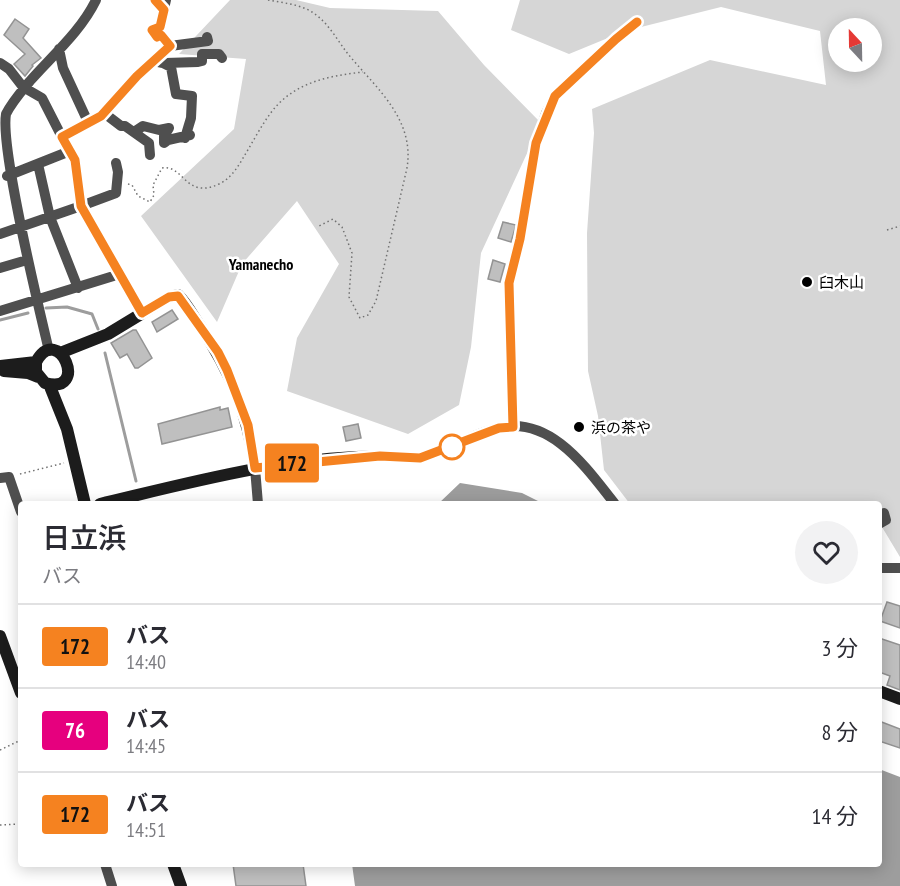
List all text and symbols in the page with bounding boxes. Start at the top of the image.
north arrow [828,18,882,72]
map controls [828,18,882,72]
district label: Yamanecho [228,254,293,274]
place label: 臼木山 [819,273,864,292]
marker: 臼木山 [800,275,814,289]
place label: 浜の茶や [591,418,651,437]
marker: 浜の茶や [572,420,586,434]
unlabelled marker [439,434,465,460]
line badge: 172 [258,444,326,482]
text: 172 [277,450,307,477]
text: 日立浜 [42,519,126,556]
button: heart [795,521,858,584]
text: バス [42,563,82,589]
text: バス [126,621,170,649]
text: 172 [60,633,90,660]
text: 3 分 [821,634,858,662]
text: 14:40 [126,649,166,675]
text: バス [126,705,170,733]
text: 76 [65,717,85,744]
text: 8 分 [821,718,858,746]
text: 14:45 [126,733,166,759]
text: バス [126,789,170,817]
text: 172 [60,801,90,828]
text: 14 分 [812,802,858,830]
text: 14:51 [126,817,166,843]

